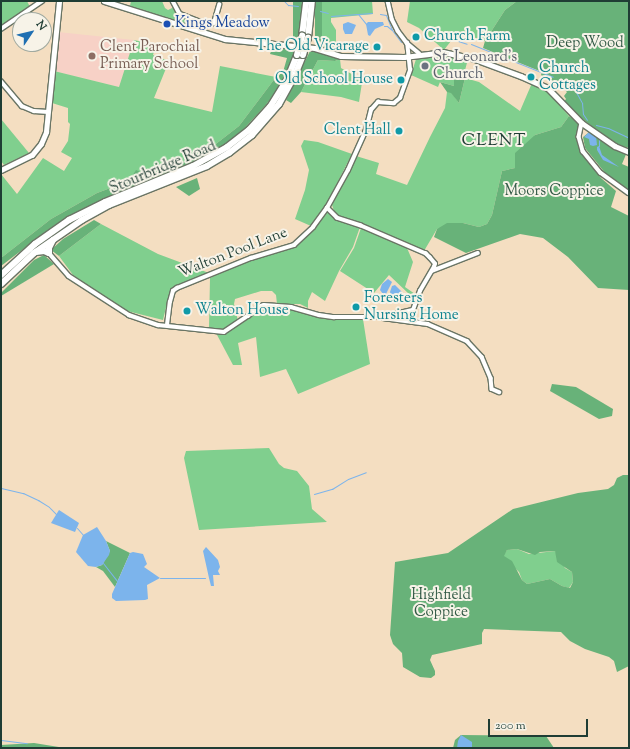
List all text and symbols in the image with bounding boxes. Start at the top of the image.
north arrow [12,12,52,52]
place label: Kings Meadow [175,15,270,33]
text: N [32,18,50,34]
marker: Kings Meadow [162,19,172,29]
place label: Church Farm [424,28,511,46]
marker: Church Farm [411,32,421,42]
park label: Deep Wood [546,35,624,53]
place label: Clent Parochial Primary School [100,38,200,73]
place label: The Old Vicarage [256,38,369,56]
marker: The Old Vicarage [372,42,382,52]
place label: St. Leonard's Church [433,48,517,83]
marker: Clent Parochial Primary School [87,51,97,61]
place label: Church Cottages [539,59,596,94]
marker: St. Leonard's Church [420,61,430,71]
place label: Old School House [275,71,393,89]
marker: Church Cottages [526,72,536,82]
marker: Old School House [396,75,406,85]
place label: Clent Hall [324,122,391,140]
marker: Clent Hall [394,126,404,136]
district label: CLENT [462,132,526,152]
street label: Stourbridge Road [107,137,219,199]
park label: Moors Coppice [505,183,603,201]
street label: Walton Pool Lane [176,224,290,282]
place label: Foresters Nursing Home [364,289,459,324]
place label: Walton House [195,302,289,320]
marker: Foresters Nursing Home [351,302,361,312]
marker: Walton House [182,306,192,316]
park label: Highfield Coppice [411,586,471,621]
scale bar [490,711,590,737]
text: 200 m [495,717,526,735]

